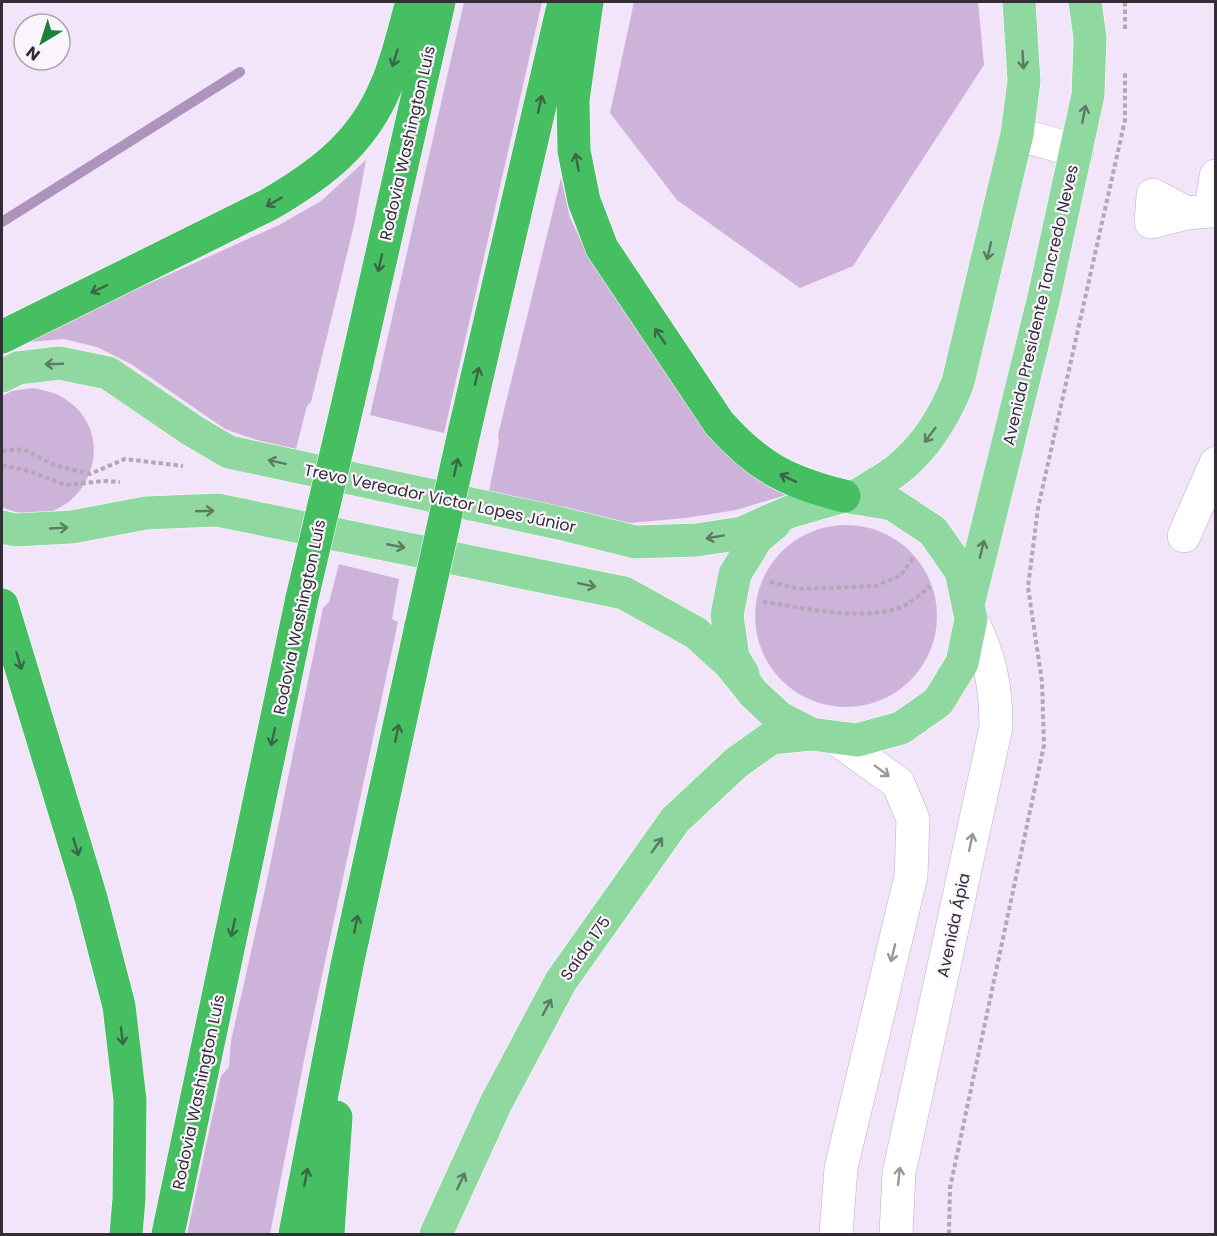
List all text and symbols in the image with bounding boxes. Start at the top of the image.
north arrow [12,12,72,72]
text: N [21,41,45,66]
street label: Rodovia Washington Luís [374,44,441,243]
one-way arrow [389,48,400,67]
one-way arrow [1017,49,1028,69]
one-way arrow [535,95,546,115]
one-way arrow [1079,104,1090,124]
one-way arrow [571,153,582,173]
street label: Avenida Presidente Tancredo Neves [997,163,1084,448]
one-way arrow [266,196,283,208]
one-way arrow [983,241,995,260]
one-way arrow [373,254,385,273]
one-way arrow [91,284,109,295]
one-way arrow [654,328,666,344]
one-way arrow [45,359,65,370]
one-way arrow [472,367,483,387]
one-way arrow [924,427,937,443]
one-way arrow [268,456,287,467]
street label: Trevo Vereador Victor Lopes Júnior [302,458,578,539]
one-way arrow [451,458,463,477]
one-way arrow [780,472,798,484]
one-way arrow [194,505,214,517]
street label: Rodovia Washington Luís [268,517,331,717]
one-way arrow [49,522,69,533]
one-way arrow [705,532,725,543]
one-way arrow [977,539,989,558]
one-way arrow [387,541,406,553]
one-way arrow [578,580,597,592]
one-way arrow [14,651,25,670]
one-way arrow [392,724,404,743]
one-way arrow [267,727,278,747]
one-way arrow [873,765,889,777]
one-way arrow [966,833,977,852]
one-way arrow [71,837,82,856]
one-way arrow [650,838,663,854]
street label: Avenida Ápia [931,871,976,979]
street label: Saída 175 [555,911,616,985]
one-way arrow [350,915,362,934]
one-way arrow [227,918,238,938]
one-way arrow [886,943,898,962]
street label: Rodovia Washington Luís [167,992,230,1192]
one-way arrow [542,998,553,1016]
one-way arrow [117,1026,128,1046]
one-way arrow [894,1167,905,1187]
one-way arrow [301,1168,312,1187]
one-way arrow [455,1173,467,1191]

